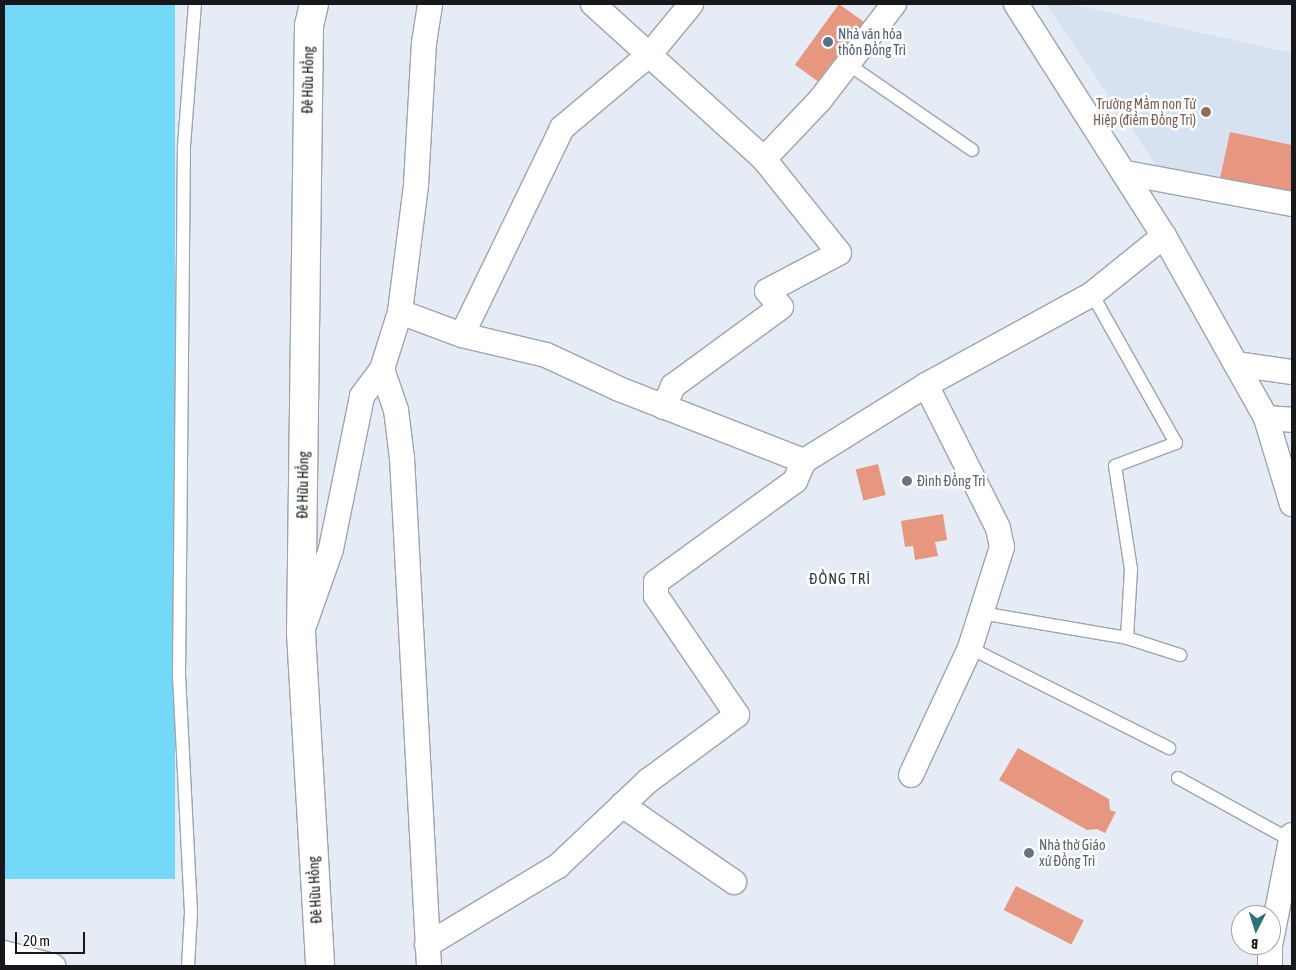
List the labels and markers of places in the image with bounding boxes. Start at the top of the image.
place label: Nhà văn hóa thôn Đồng Trì [838,26,906,58]
marker: Nhà văn hóa thôn Đồng Trì [822,36,834,48]
place label: Trường Mầm non Tứ Hiệp (điểm Đồng Trì) [1093,96,1196,128]
marker: Trường Mầm non Tứ Hiệp (điểm Đồng Trì) [1200,106,1212,118]
place label: Đình Đồng Trì [917,473,985,489]
marker: Đình Đồng Trì [901,475,913,487]
place label: Nhà thờ Giáo xứ Đồng Trì [1039,837,1106,870]
marker: Nhà thờ Giáo xứ Đồng Trì [1023,847,1035,859]

